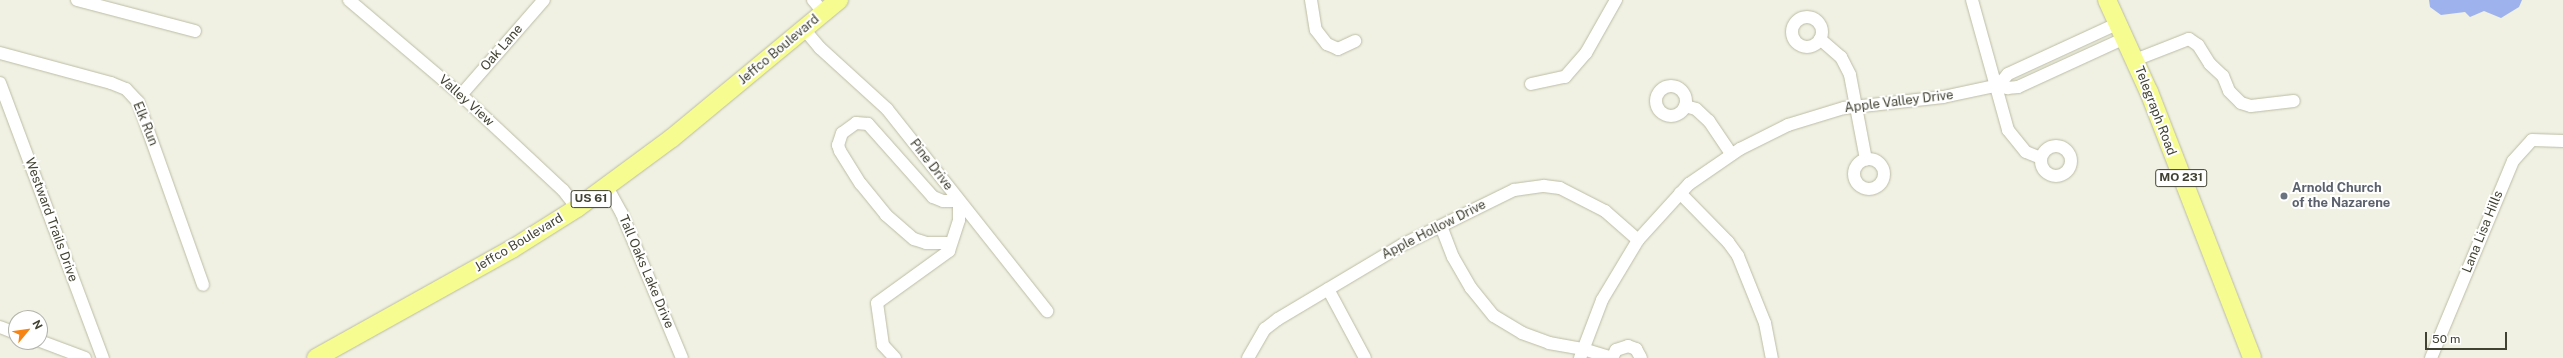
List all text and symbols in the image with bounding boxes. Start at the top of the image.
street label: Jeffco Boulevard [736,12,822,88]
street label: Oak Lane [478,22,526,74]
street label: Telegraph Road [2131,64,2179,158]
street label: Valley View [435,72,497,130]
street label: Apple Valley Drive [1843,88,1955,116]
street label: Elk Run [129,100,161,148]
street label: Pine Drive [906,136,956,194]
street label: Westward Trails Drive [21,156,81,284]
road number: MO 231 [2155,168,2207,188]
place label: Arnold Church of the Nazarene [2292,181,2390,212]
road number: US 61 [570,189,612,209]
street label: Lana Lisa Hills [2459,189,2507,275]
marker: Arnold Church of the Nazarene [2279,191,2289,201]
street label: Apple Hollow Drive [1379,197,1489,263]
street label: Jeffco Boulevard [472,210,566,276]
street label: Tall Oaks Lake Drive [615,213,677,331]
north arrow [8,310,48,350]
text: N [30,318,45,331]
scale bar [2427,324,2509,350]
text: 50 m [2432,332,2460,346]

